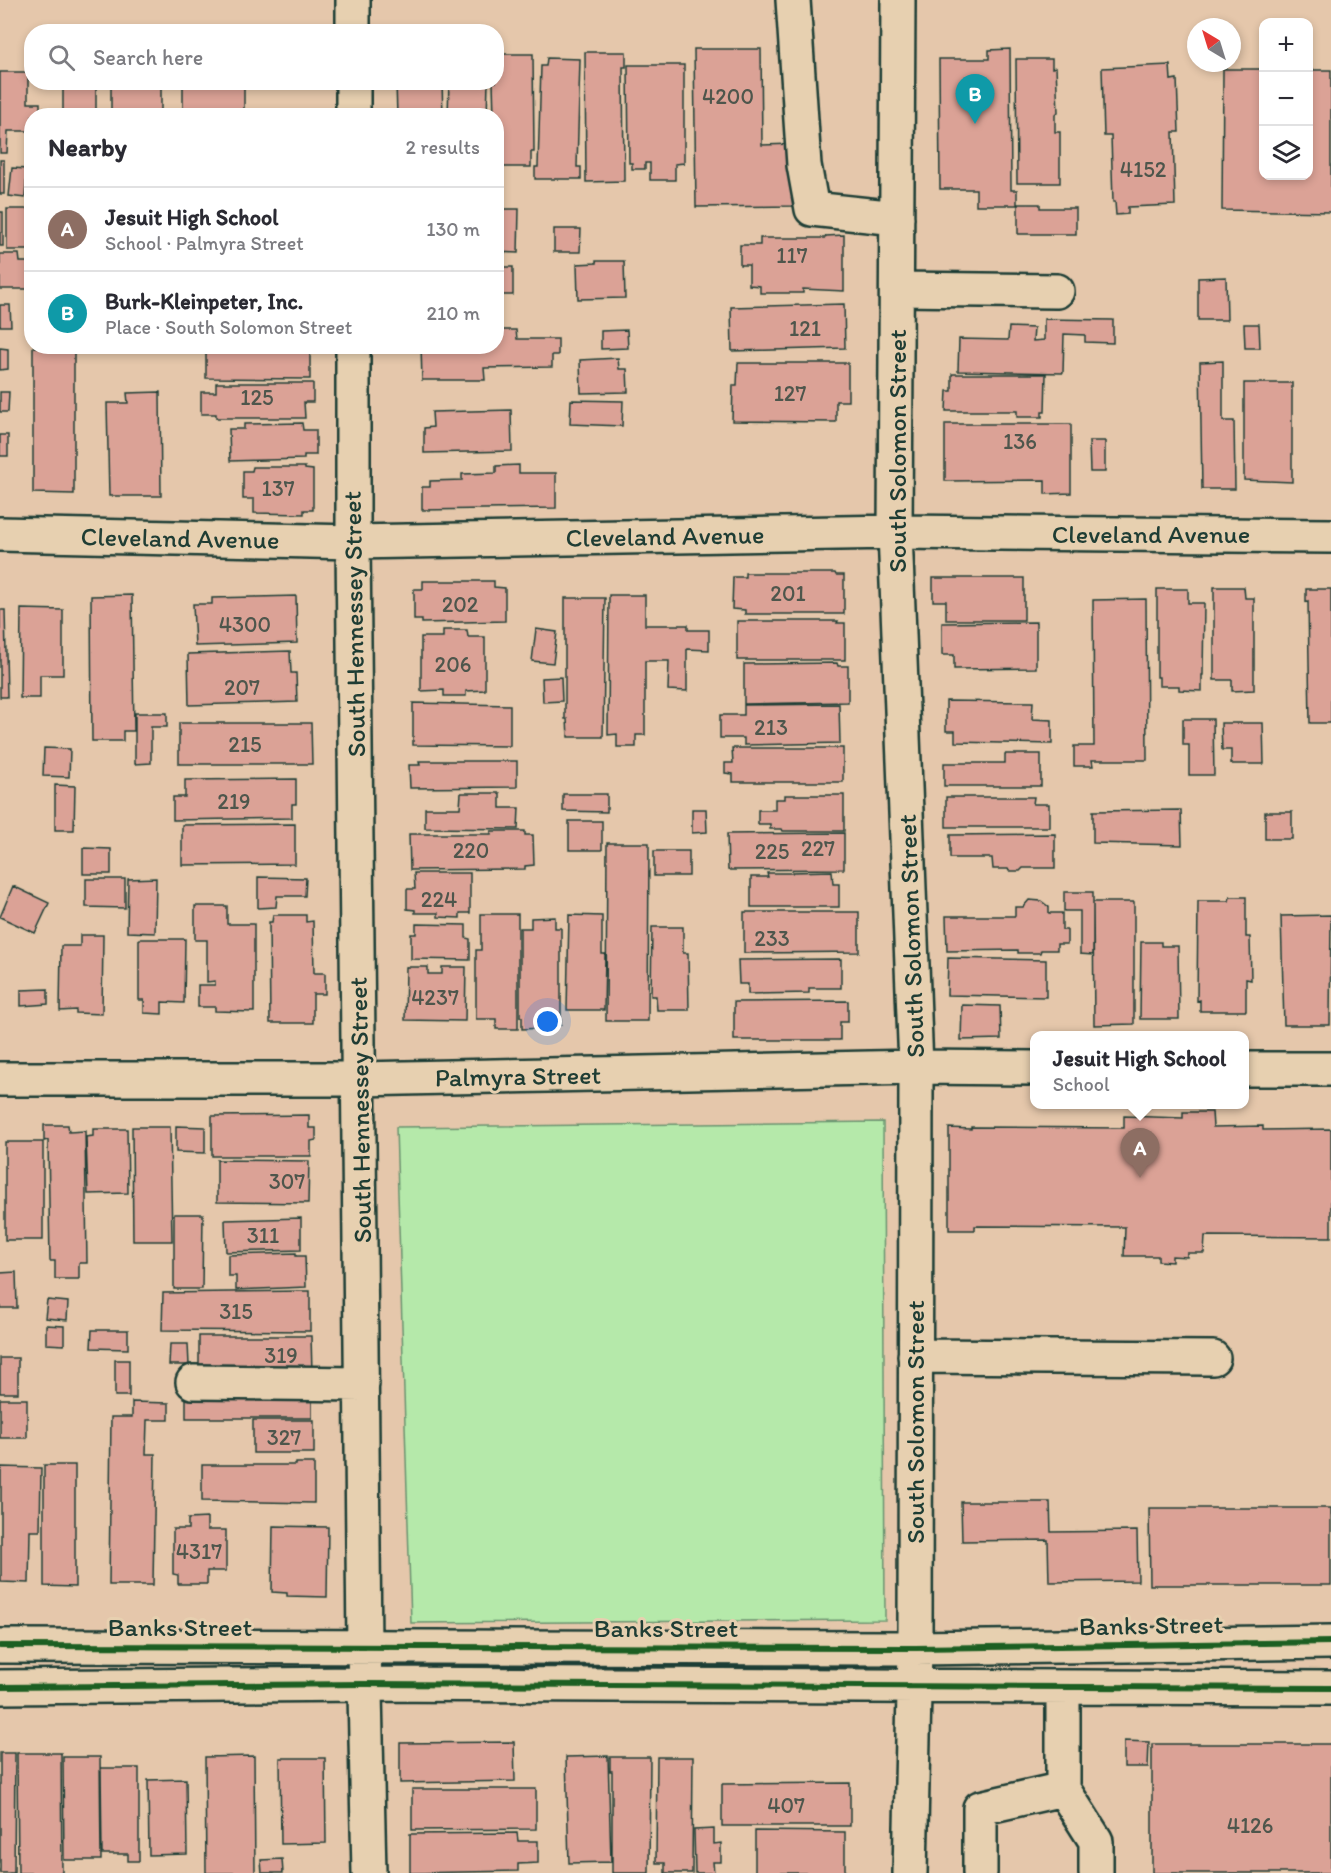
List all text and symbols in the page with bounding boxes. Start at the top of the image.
north arrow [1187,18,1241,72]
map controls [1259,18,1313,180]
button: + [1259,18,1313,72]
search box [24,24,504,90]
icon: search [45,41,78,74]
text: Search here [93,44,203,71]
button: − [1259,72,1313,126]
pin: B [956,74,994,124]
house number: 4200 [702,83,754,110]
button: layers [1259,126,1313,180]
text: Nearby [48,131,127,163]
text: 2 results [406,135,480,159]
house number: 4152 [1120,156,1167,183]
text: Jesuit High School [105,204,279,231]
text: A [61,217,74,241]
text: 130 m [426,217,480,241]
text: School · Palmyra Street [105,231,304,255]
house number: 117 [776,242,808,269]
text: Burk-Kleinpeter, Inc. [105,288,303,315]
text: B [61,301,74,325]
text: 210 m [427,301,480,325]
text: Place · South Solomon Street [105,315,352,339]
house number: 121 [789,315,821,342]
street label: South Solomon Street [881,329,913,573]
house number: 127 [774,380,806,407]
house number: 125 [240,384,274,411]
house number: 136 [1003,428,1037,455]
house number: 137 [261,475,295,502]
street label: South Hennessey Street [336,490,372,757]
street label: Cleveland Avenue [565,518,765,554]
street label: Cleveland Avenue [1052,518,1250,550]
street label: Cleveland Avenue [80,520,280,556]
house number: 201 [770,580,806,607]
house number: 202 [442,591,479,618]
house number: 4300 [219,611,271,638]
house number: 206 [435,651,471,678]
house number: 207 [224,674,260,701]
house number: 213 [754,714,788,741]
house number: 215 [228,731,262,758]
house number: 219 [217,788,251,815]
street label: South Solomon Street [891,813,931,1058]
house number: 227 [801,835,835,862]
house number: 220 [453,837,489,864]
house number: 225 [755,838,789,865]
house number: 224 [421,886,457,913]
house number: 233 [754,925,790,952]
street label: South Hennessey Street [342,976,378,1243]
house number: 4237 [411,984,459,1011]
your location [533,1007,562,1036]
popup [1030,1031,1249,1109]
text: Jesuit High School [1053,1045,1226,1072]
street label: Palmyra Street [434,1059,602,1093]
text: School [1053,1072,1110,1096]
pin: A [1120,1128,1160,1178]
house number: 307 [269,1168,305,1195]
house number: 311 [247,1222,279,1249]
house number: 315 [219,1298,253,1325]
street label: South Solomon Street [899,1300,931,1544]
house number: 319 [264,1342,298,1369]
house number: 327 [267,1424,301,1451]
house number: 4317 [176,1538,222,1565]
street label: Banks Street [1078,1608,1224,1642]
street label: Banks Street [108,1611,253,1643]
street label: Banks Street [594,1612,739,1644]
house number: 407 [767,1792,805,1819]
house number: 4126 [1227,1812,1273,1839]

